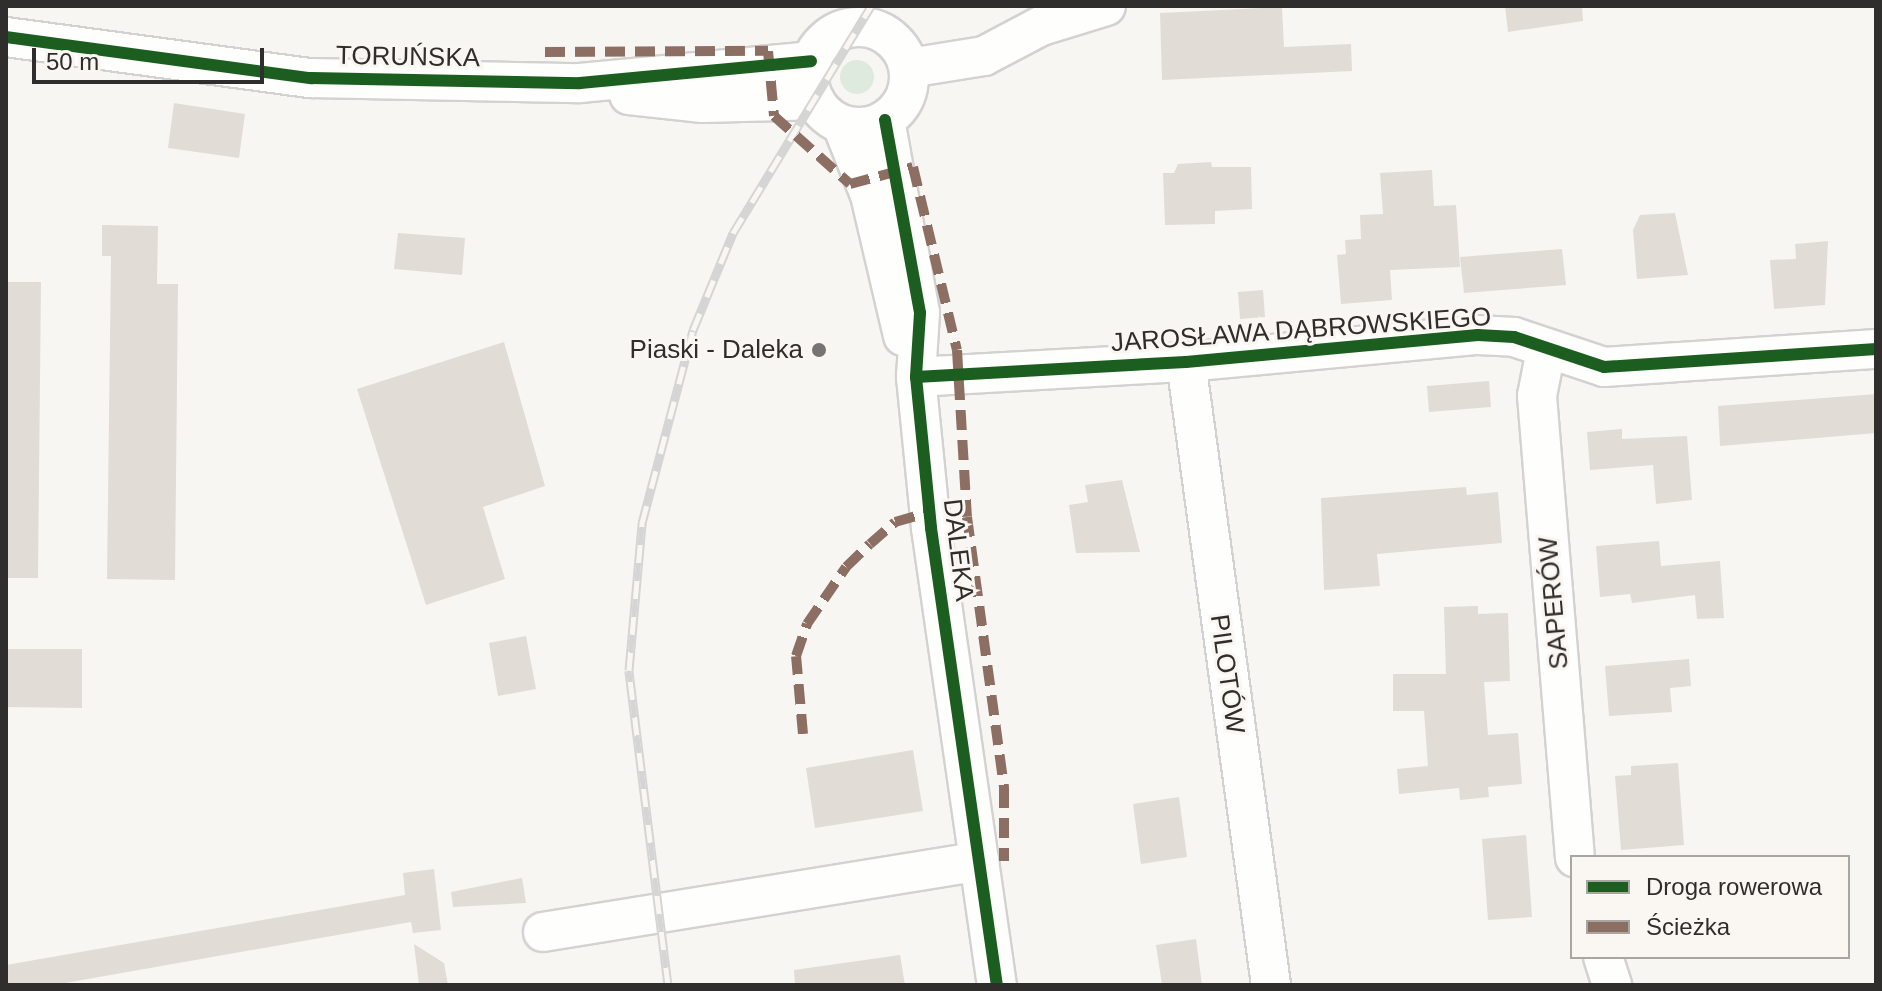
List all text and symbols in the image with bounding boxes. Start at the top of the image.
scale bar [36,32,268,82]
street label: TORUŃSKA [336,40,480,74]
text: 50 m [46,48,99,75]
street label: JAROSŁAWA DĄBROWSKIEGO [1109,301,1493,359]
place label: Piaski - Daleka [630,334,803,366]
marker: Piaski - Daleka [810,341,828,359]
street label: DALEKA [936,497,980,603]
street label: SAPERÓW [1533,535,1575,671]
street label: PILOTÓW [1203,612,1251,736]
legend [1570,855,1850,959]
text: Droga rowerowa [1646,873,1822,900]
text: Ścieżka [1646,913,1730,940]

